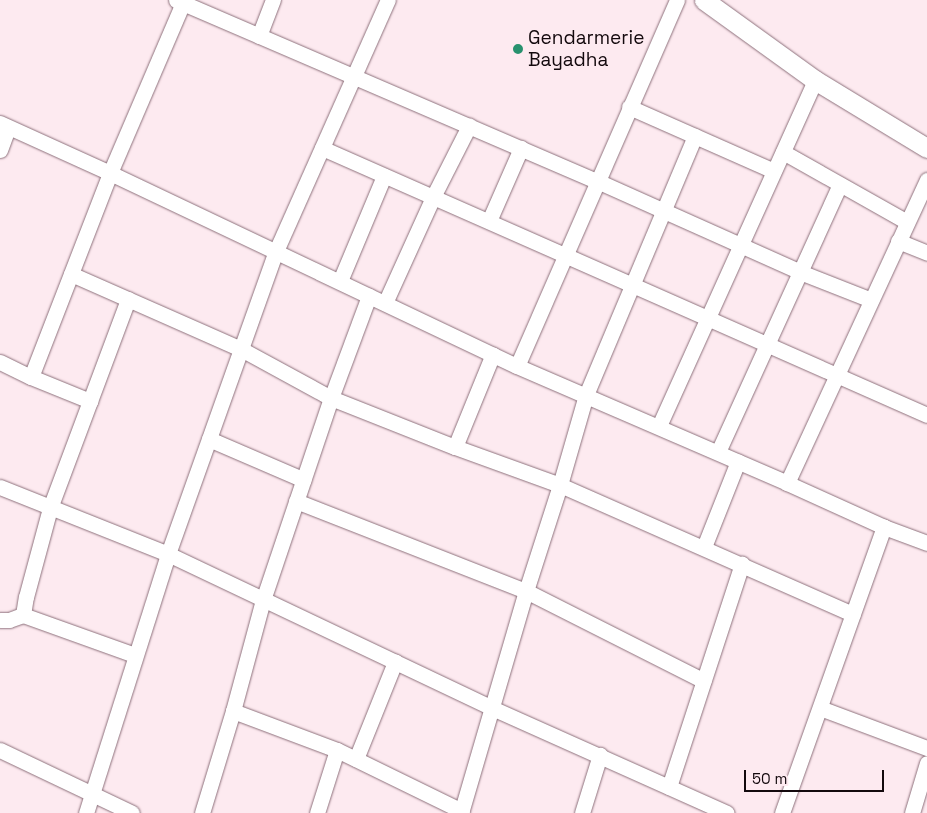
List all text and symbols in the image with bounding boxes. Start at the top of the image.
place label: Gendarmerie Bayadha [528,27,644,71]
marker: Gendarmerie Bayadha [512,43,524,55]
scale bar [747,760,887,792]
text: 50 m [752,769,787,788]

